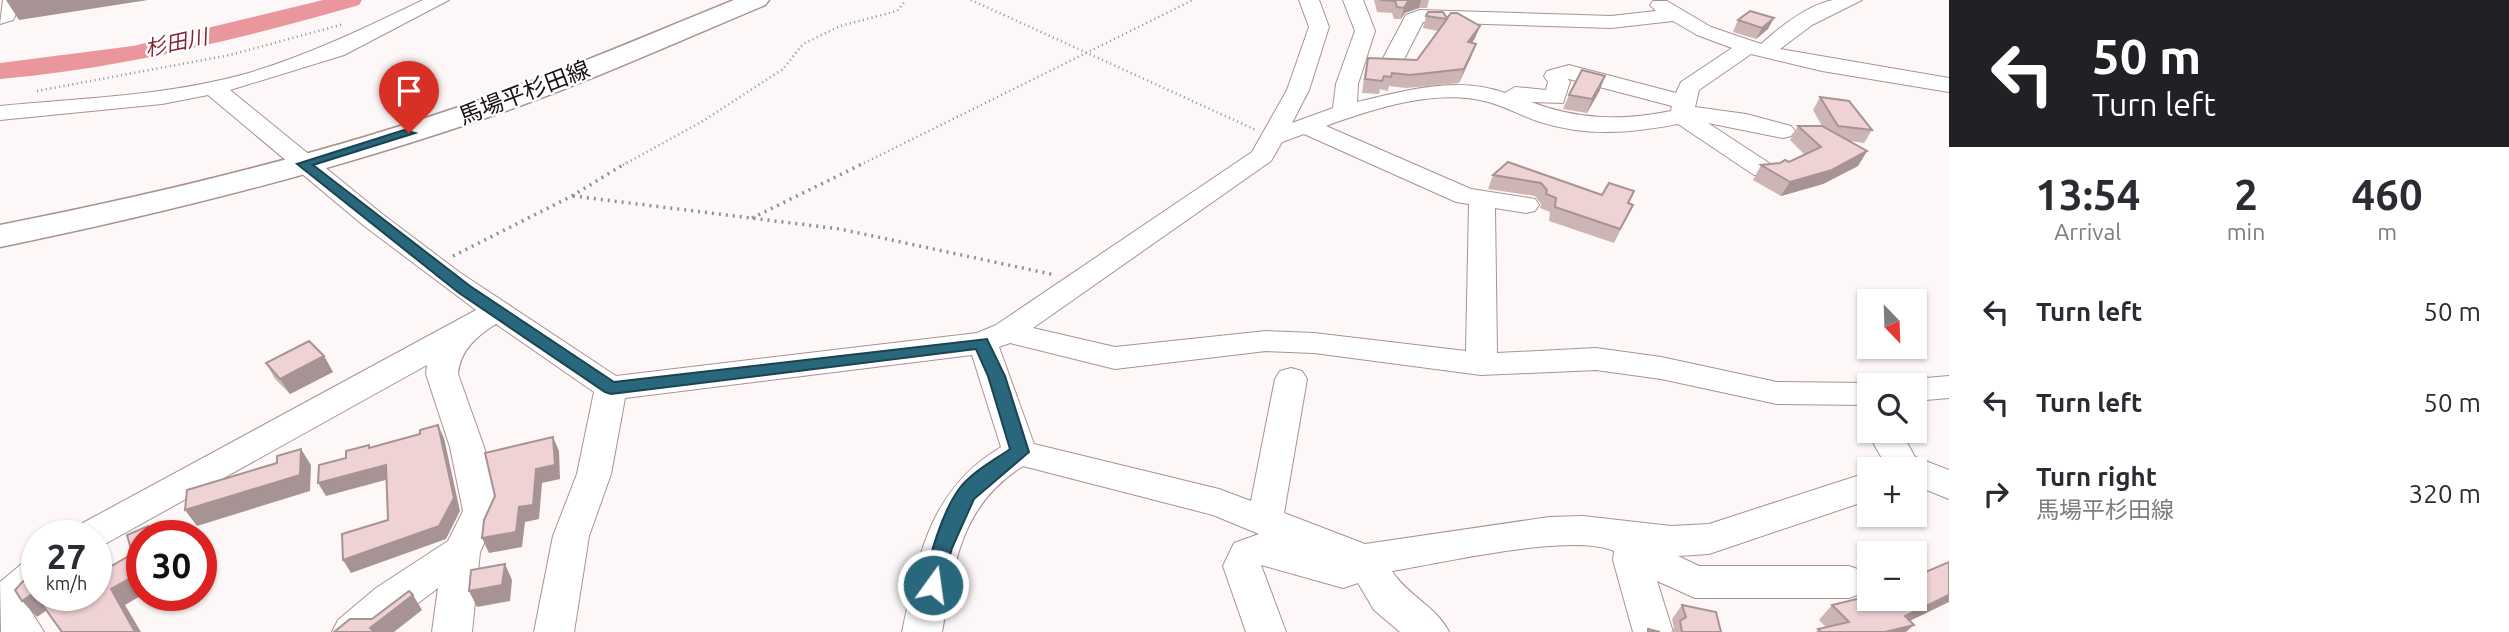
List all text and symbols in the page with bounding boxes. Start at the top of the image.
water label: 杉田川 [143,23,211,60]
icon: left [1977,28,2068,119]
text: 50 m [2092,28,2201,83]
street label: 馬場平杉田線 [455,56,593,128]
pin [379,61,439,133]
icon: arrive [390,72,428,110]
text: Turn left [2092,86,2216,122]
text: 13:54 [2035,171,2140,218]
text: 2 [2234,171,2258,218]
text: 460 [2352,171,2423,218]
text: Arrival [2054,219,2121,244]
text: min [2227,219,2265,244]
text: m [2377,219,2397,244]
north arrow [1857,289,1927,359]
map controls [1857,289,1927,611]
icon: left [1977,293,2015,331]
text: Turn left [2036,297,2142,326]
text: 50 m [2423,297,2481,326]
button: search [1857,373,1927,443]
icon: left [1977,384,2015,422]
text: Turn left [2036,388,2142,417]
text: 50 m [2423,388,2481,417]
button: + [1857,457,1927,527]
text: Turn right [2036,462,2157,491]
icon: right [1977,475,2015,513]
text: 320 m [2409,479,2481,508]
text: 馬場平杉田線 [2036,497,2174,522]
speed limit sign: 30 [126,520,217,611]
text: 27 [47,536,86,576]
button: − [1857,541,1927,611]
position arrow [896,548,970,622]
text: km/h [46,573,87,593]

